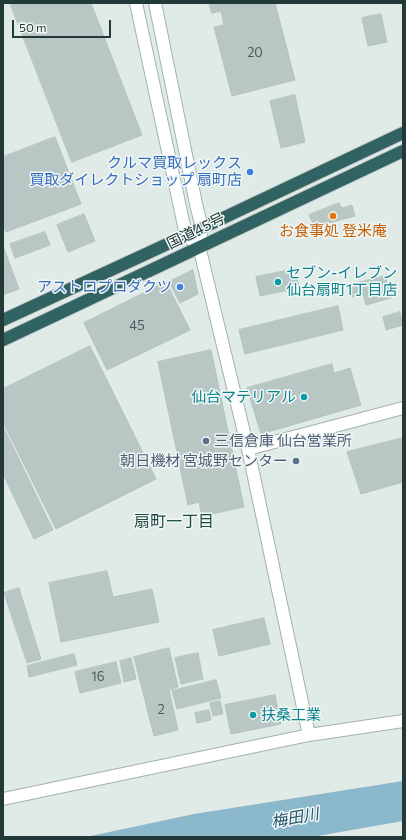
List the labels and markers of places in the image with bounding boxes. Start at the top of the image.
place label: クルマ買取レックス 買取ダイレクトショップ 扇町店 [29,154,242,189]
marker: クルマ買取レックス 買取ダイレクトショップ 扇町店 [245,167,255,177]
marker: お食事処 登米庵 [328,211,338,221]
place label: お食事処 登米庵 [279,222,387,240]
place label: セブン-イレブン 仙台扇町1丁目店 [286,264,397,299]
marker: セブン-イレブン 仙台扇町1丁目店 [273,277,283,287]
place label: アストロプロダクツ [37,278,172,296]
marker: アストロプロダクツ [175,282,185,292]
place label: 仙台マテリアル [191,388,296,406]
marker: 仙台マテリアル [299,392,309,402]
place label: 三信倉庫 仙台営業所 [214,432,352,450]
marker: 三信倉庫 仙台営業所 [201,436,211,446]
place label: 朝日機材 宮城野センター [120,452,288,470]
marker: 朝日機材 宮城野センター [291,456,301,466]
place label: 扶桑工業 [261,706,321,724]
marker: 扶桑工業 [248,710,258,720]

